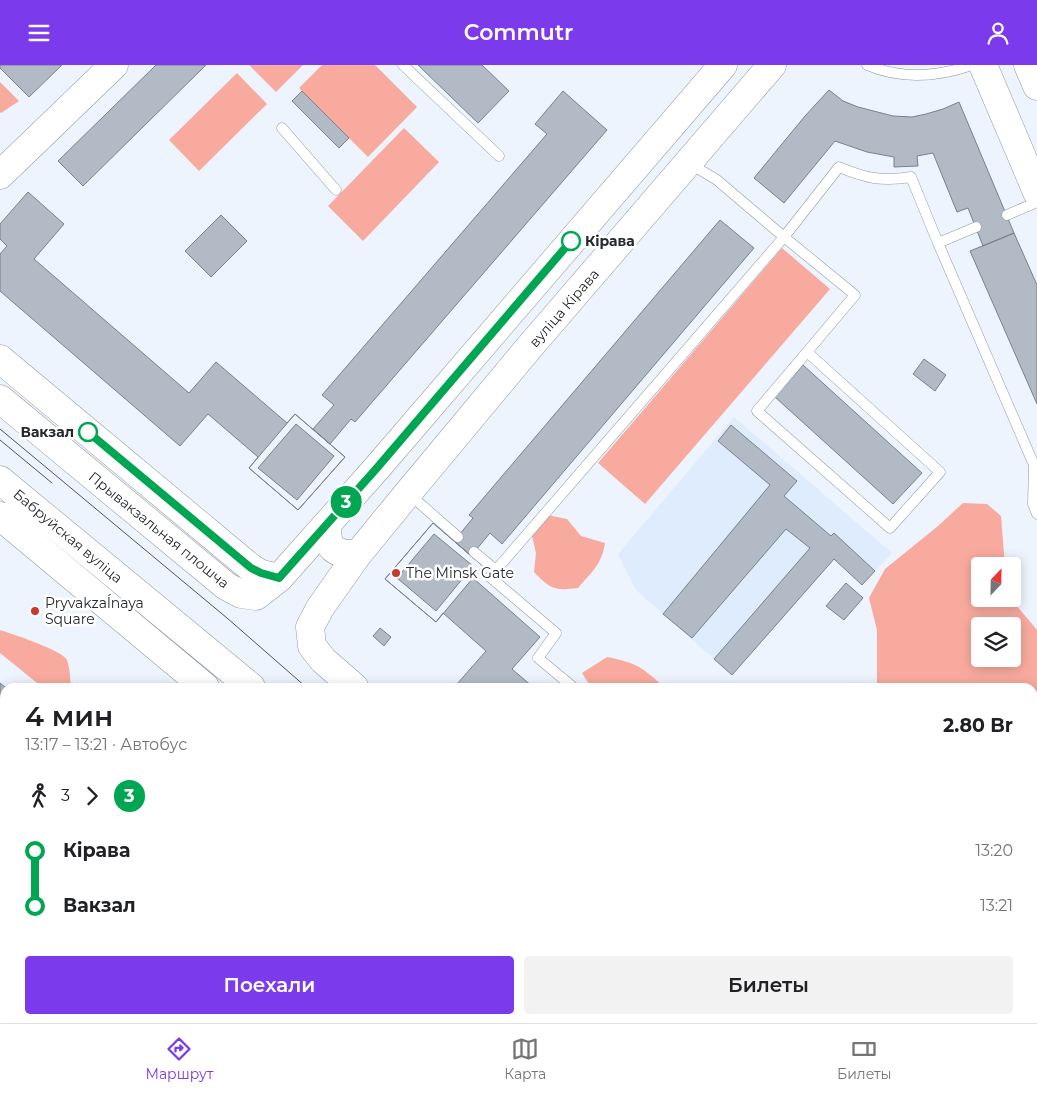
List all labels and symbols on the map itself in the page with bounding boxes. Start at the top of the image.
marker: Кірава [561,231,581,251]
place label: Кірава [585,232,635,250]
street label: вуліца Кірава [525,265,603,351]
marker: Вакзал [78,422,98,442]
place label: Вакзал [20,423,74,441]
street label: Прывакзальная плошча [85,468,233,592]
street label: Бабруйская вуліца [10,485,126,587]
line badge: 3 [330,486,362,518]
north arrow [971,557,1021,607]
place label: The Minsk Gate [406,564,514,582]
marker: The Minsk Gate [390,567,402,579]
place label: Pryvakzaĺnaya Square [45,594,144,628]
marker: Pryvakzaĺnaya Square [29,605,41,617]

